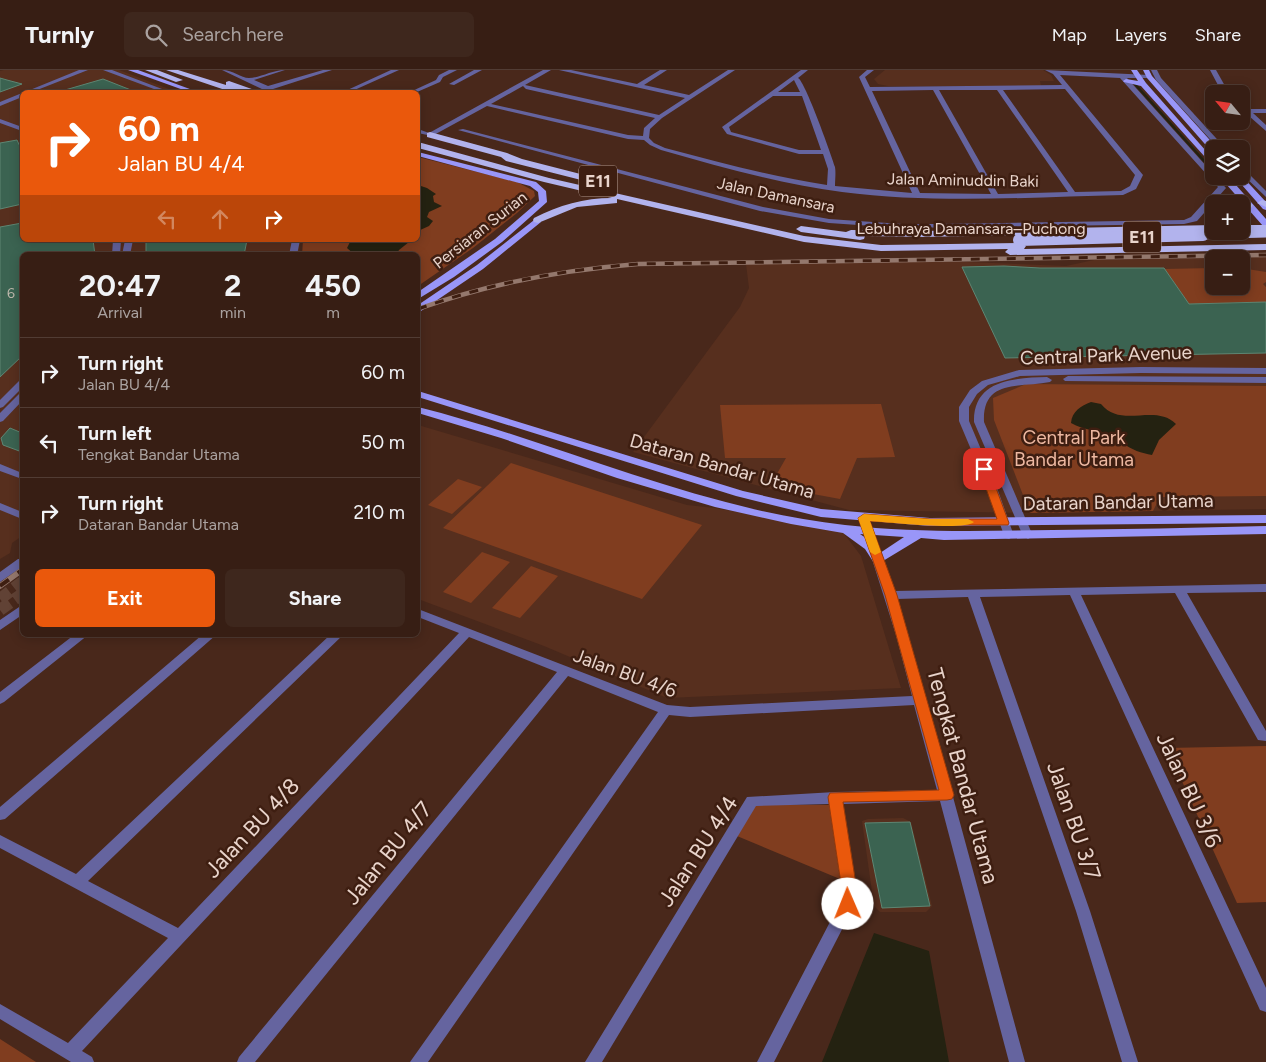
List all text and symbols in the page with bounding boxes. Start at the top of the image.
search box [124,12,474,57]
text: Turnly [25,20,94,49]
icon: search [142,21,170,49]
text: Search here [182,23,284,46]
text: Map [1052,24,1087,46]
text: Layers [1115,24,1167,46]
text: Share [1195,24,1241,46]
north arrow [1205,85,1250,130]
map controls [1205,85,1250,295]
text: 60 m [118,108,200,150]
icon: right [35,110,100,175]
button: layers [1205,140,1250,185]
text: Jalan BU 4/4 [118,150,245,177]
road number: E11 [579,165,617,196]
street label: Jalan Aminuddin Baki [887,169,1039,191]
street label: Jalan Damansara [715,173,837,217]
street label: Persiaran Surian [429,187,531,273]
button: + [1205,195,1250,240]
icon: left [153,205,181,233]
icon: ahead [206,205,234,233]
icon: right [259,205,287,233]
street label: Lebuhraya Damansara–Puchong [856,219,1086,238]
road number: E11 [1123,222,1161,252]
button: − [1205,250,1250,295]
text: 20:47 [79,267,161,304]
text: 2 [224,267,241,304]
text: 450 [305,267,361,304]
house number: 6 [7,285,15,302]
text: Arrival [97,303,142,322]
text: min [220,303,246,322]
text: m [326,303,340,322]
street label: Central Park Avenue [1020,341,1192,369]
text: Turn right [78,352,164,375]
icon: right [35,359,63,387]
text: 60 m [361,361,405,384]
text: Jalan BU 4/4 [78,375,170,394]
text: Turn left [78,422,152,445]
park label: Central Park Bandar Utama [1014,426,1134,471]
icon: left [35,429,63,457]
street label: Dataran Bandar Utama [627,429,817,503]
text: 50 m [361,431,405,454]
text: Tengkat Bandar Utama [78,445,240,464]
pin [963,448,1005,490]
icon: arrive [970,455,998,483]
street label: Dataran Bandar Utama [1022,489,1214,515]
text: Turn right [78,492,164,515]
icon: right [35,499,63,527]
text: 210 m [353,501,405,524]
text: Dataran Bandar Utama [78,515,239,534]
button: Exit [35,569,215,627]
button: Share [225,569,405,627]
street label: Jalan BU 4/6 [570,644,680,702]
street label: Tengkat Bandar Utama [921,665,1005,887]
street label: Jalan BU 3/6 [1151,728,1227,852]
street label: Jalan BU 3/7 [1041,758,1107,884]
street label: Jalan BU 4/8 [199,773,305,883]
street label: Jalan BU 4/4 [652,791,744,911]
street label: Jalan BU 4/7 [338,796,438,910]
position arrow [821,877,873,929]

